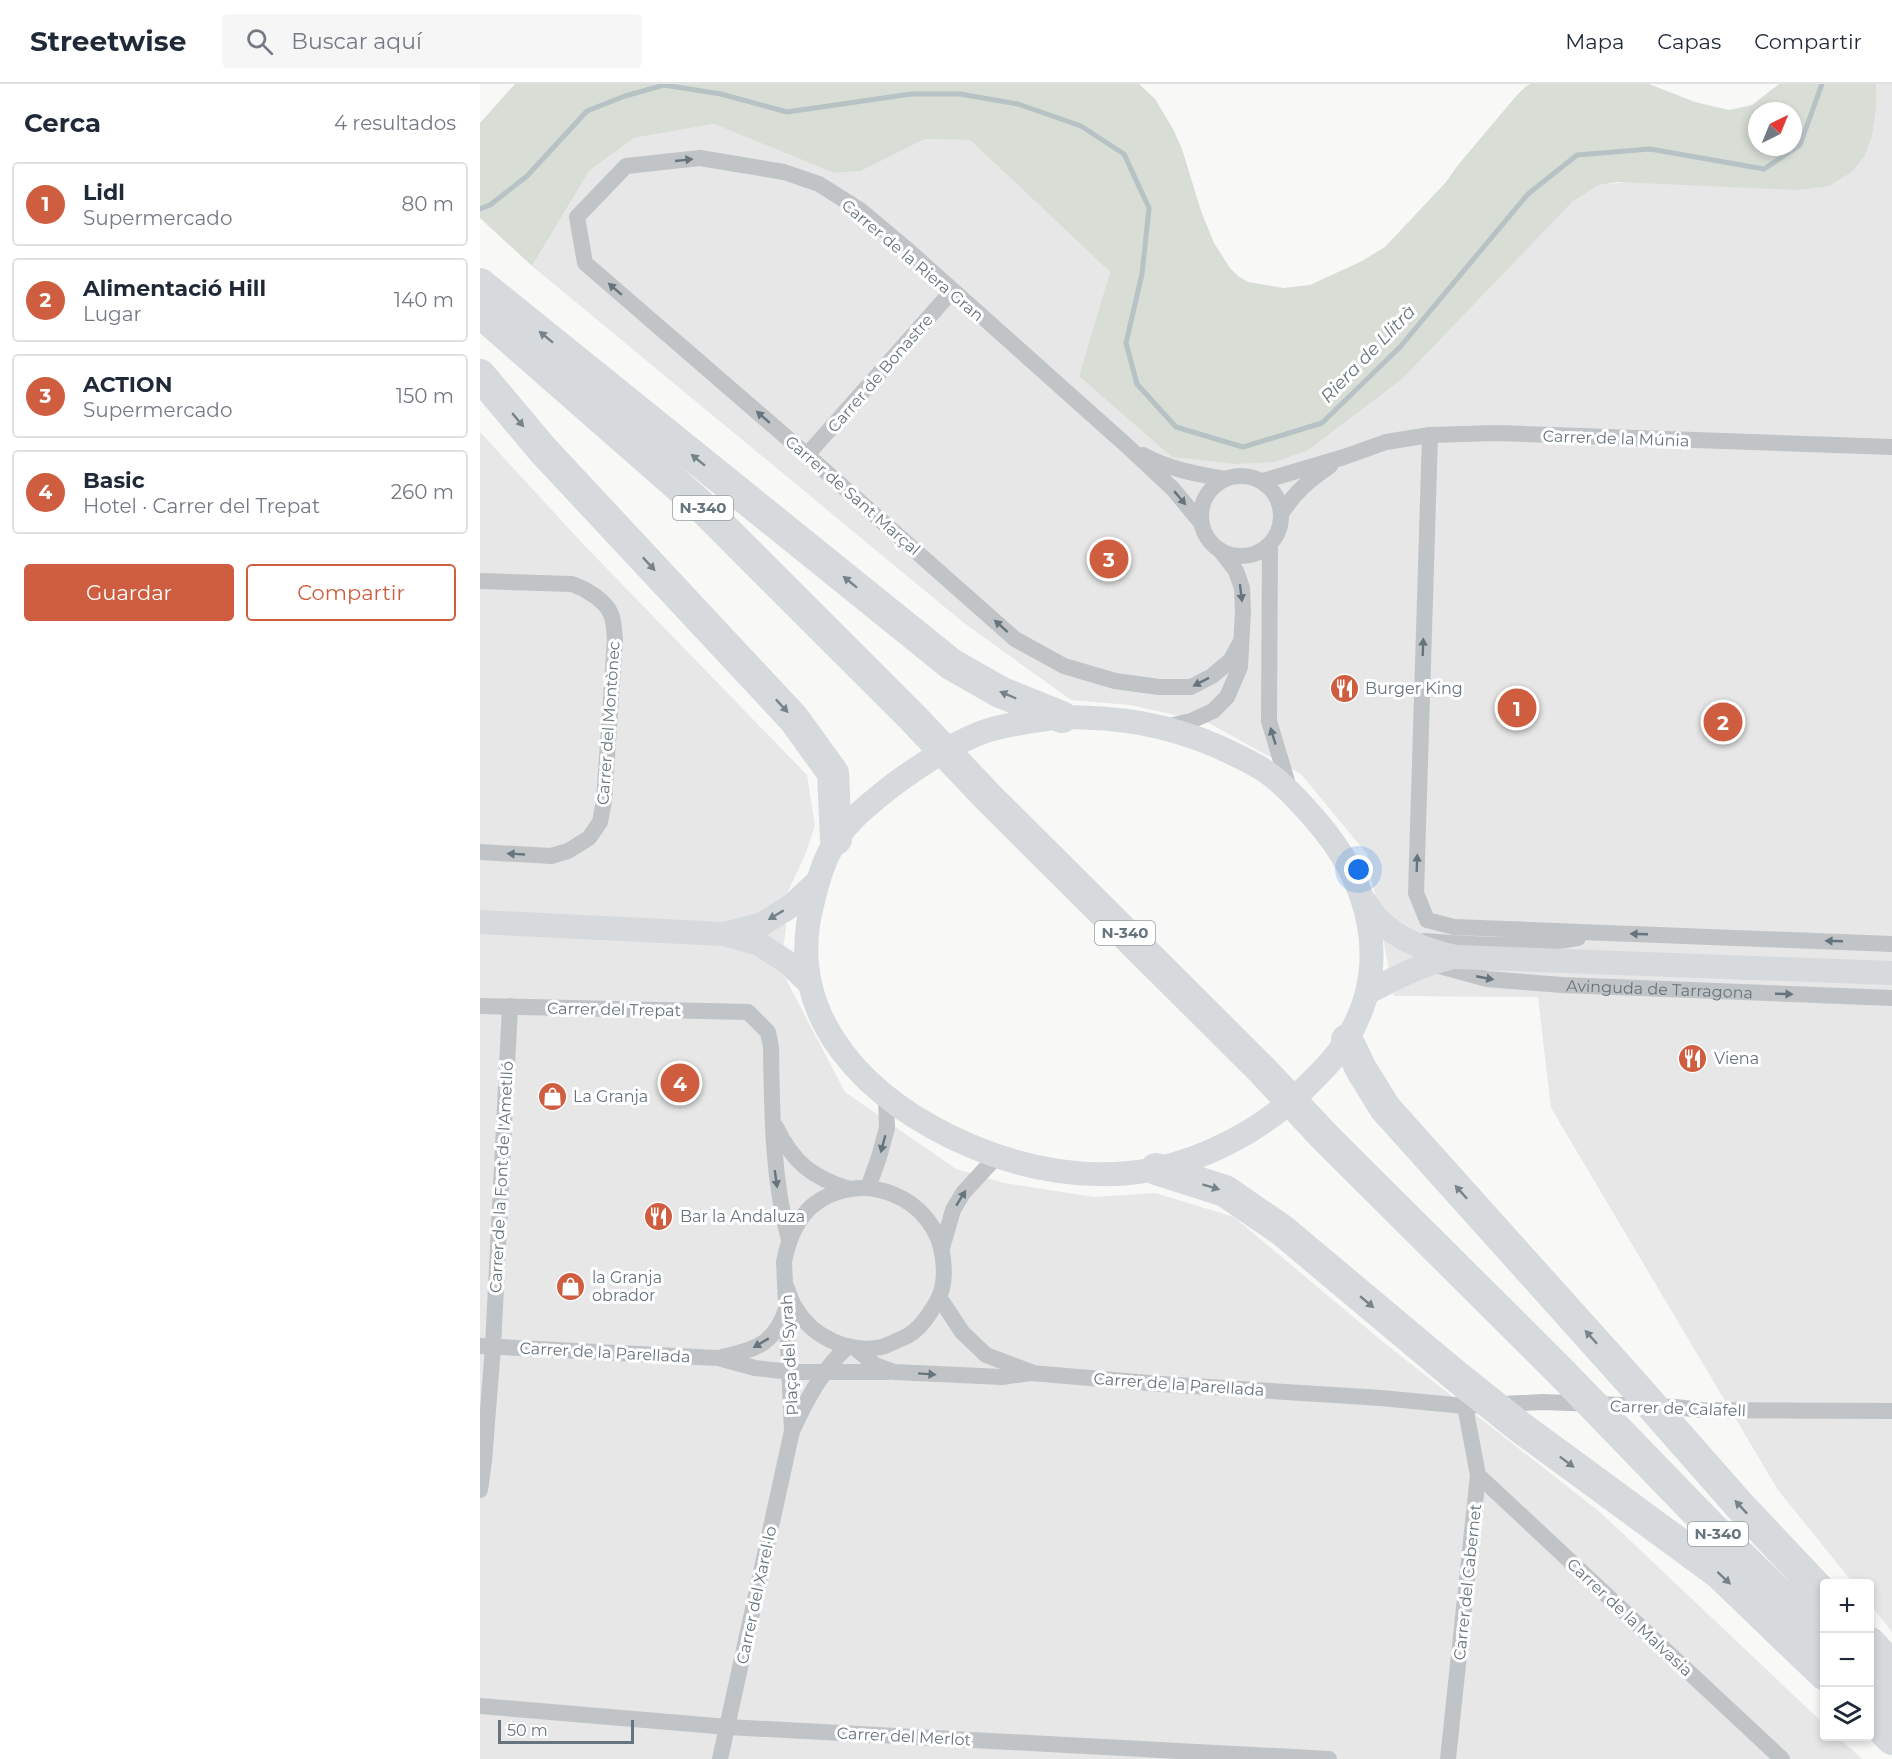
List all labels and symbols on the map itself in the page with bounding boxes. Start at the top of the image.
north arrow [1748,102,1802,156]
one-way arrow [674,155,693,164]
street label: Carrer de la Riera Gran [838,195,988,325]
one-way arrow [608,283,623,296]
water label: Riera de Llitrà [1316,301,1420,407]
street label: Carrer de Bonastre [824,310,937,436]
one-way arrow [539,332,554,344]
one-way arrow [755,410,771,423]
one-way arrow [511,412,524,428]
street label: Carrer de la Múnia [1542,426,1690,451]
street label: Carrer de Sant Marçal [781,432,924,559]
one-way arrow [691,454,706,467]
one-way arrow [1173,490,1186,505]
road number: N-340 [673,496,733,520]
pin: 3 [1090,536,1128,582]
one-way arrow [642,556,655,571]
one-way arrow [842,576,858,589]
one-way arrow [1236,583,1246,602]
one-way arrow [993,619,1008,633]
one-way arrow [1419,638,1428,657]
street label: Carrer del Montònec [593,640,624,806]
restaurant icon: Burger King [1328,672,1360,704]
one-way arrow [1192,677,1209,687]
place label: Burger King [1365,679,1463,698]
pin: 1 [1498,686,1536,730]
one-way arrow [999,690,1017,699]
one-way arrow [775,699,789,713]
pin: 2 [1704,700,1742,744]
one-way arrow [1268,727,1278,745]
one-way arrow [506,849,525,859]
one-way arrow [1412,854,1422,873]
your location [1344,855,1373,884]
one-way arrow [768,910,784,921]
road number: N-340 [1095,921,1155,945]
one-way arrow [1629,929,1648,938]
one-way arrow [1824,937,1843,946]
one-way arrow [1476,974,1495,983]
street label: Avinguda de Tarragona [1566,976,1753,1003]
one-way arrow [1775,990,1794,999]
street label: Carrer del Trepat [547,999,682,1020]
restaurant icon: Viena [1677,1042,1709,1074]
place label: Viena [1714,1049,1759,1068]
pin: 4 [660,1060,700,1106]
street label: Carrer de la Font de l'Ametlló [486,1061,517,1293]
shop icon: La Granja [536,1080,568,1112]
place label: La Granja [573,1087,648,1106]
one-way arrow [877,1135,887,1153]
one-way arrow [772,1169,781,1188]
one-way arrow [1202,1183,1220,1192]
one-way arrow [1454,1185,1468,1200]
one-way arrow [955,1190,966,1206]
restaurant icon: Bar la Andaluza [643,1200,675,1232]
place label: Bar la Andaluza [680,1207,805,1226]
place label: la Granja obrador [592,1268,662,1305]
shop icon: la Granja obrador [555,1270,587,1302]
street label: Plaça del Syrah [777,1294,802,1416]
one-way arrow [1359,1295,1374,1308]
one-way arrow [1584,1330,1598,1345]
one-way arrow [753,1337,769,1348]
street label: Carrer de la Parellada [519,1339,691,1366]
one-way arrow [917,1369,936,1378]
street label: Carrer de la Parellada [1093,1369,1265,1400]
street label: Carrer de Calafell [1610,1397,1746,1420]
one-way arrow [1560,1455,1575,1467]
one-way arrow [1735,1500,1748,1515]
street label: Carrer del Cabernet [1450,1503,1485,1661]
road number: N-340 [1688,1522,1748,1546]
street label: Carrer del Xarel·lo [733,1524,780,1666]
street label: Carrer de la Malvasia [1563,1554,1696,1680]
one-way arrow [1716,1571,1731,1585]
scale bar [498,1717,634,1744]
street label: Carrer del Merlot [836,1723,972,1750]

